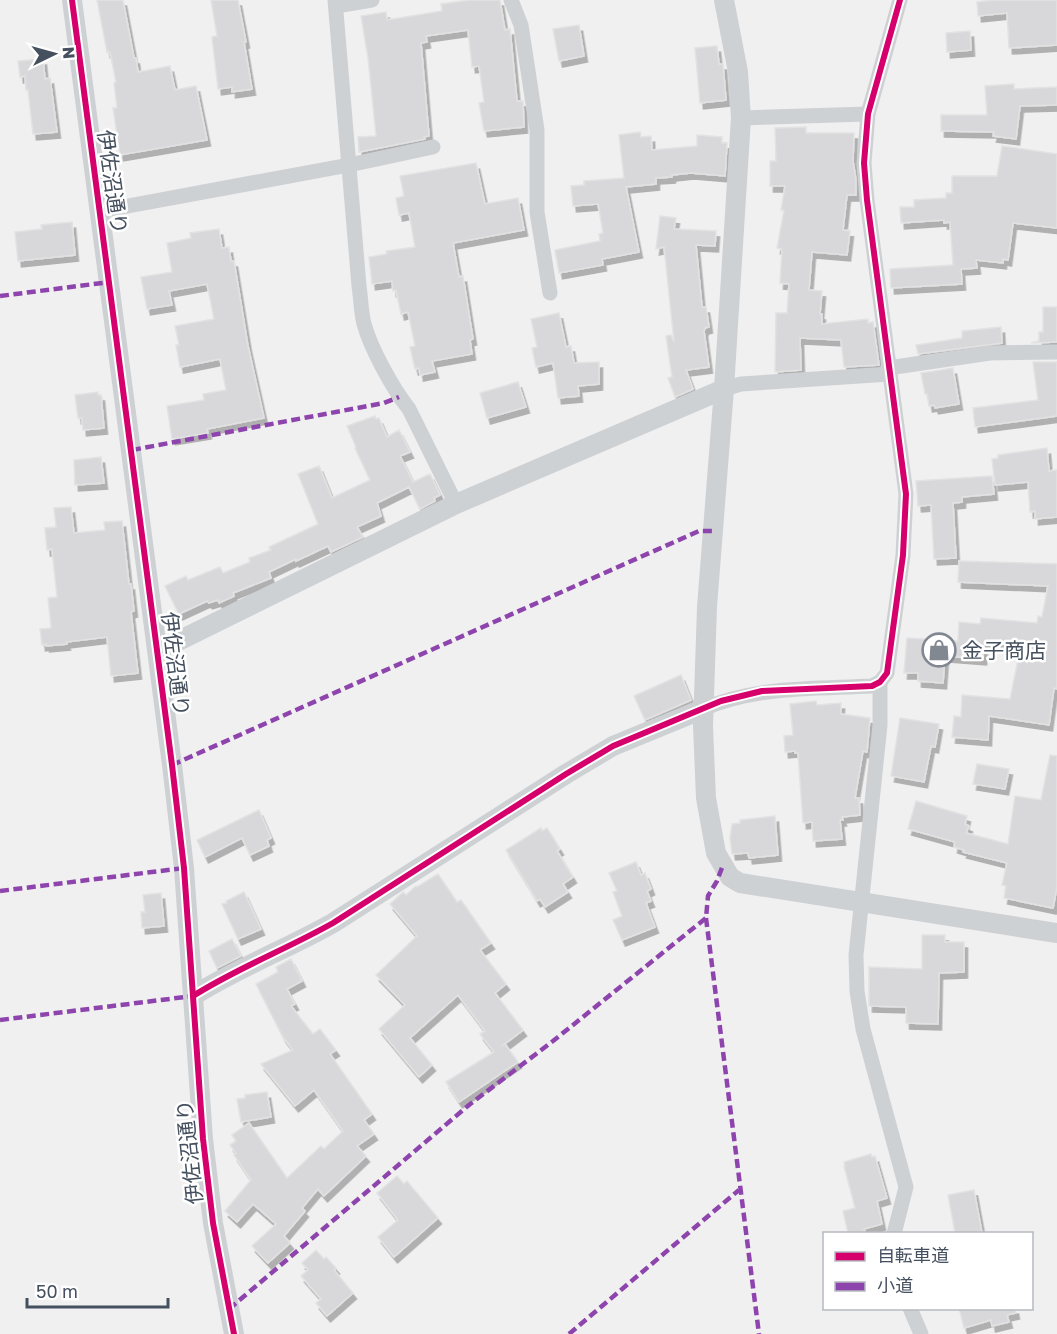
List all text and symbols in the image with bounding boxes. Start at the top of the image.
north arrow [24,24,84,84]
text: N [58,46,79,60]
street label: 伊佐沼通り [93,128,133,236]
street label: 伊佐沼通り [157,610,195,718]
shop icon: 金子商店 [921,632,957,668]
place label: 金子商店 [962,637,1046,663]
street label: 伊佐沼通り [171,1098,207,1206]
legend [823,1232,1033,1310]
text: 自転車道 [877,1244,949,1266]
scale bar [27,1271,168,1309]
text: 小道 [877,1274,913,1296]
text: 50 m [36,1280,78,1302]

